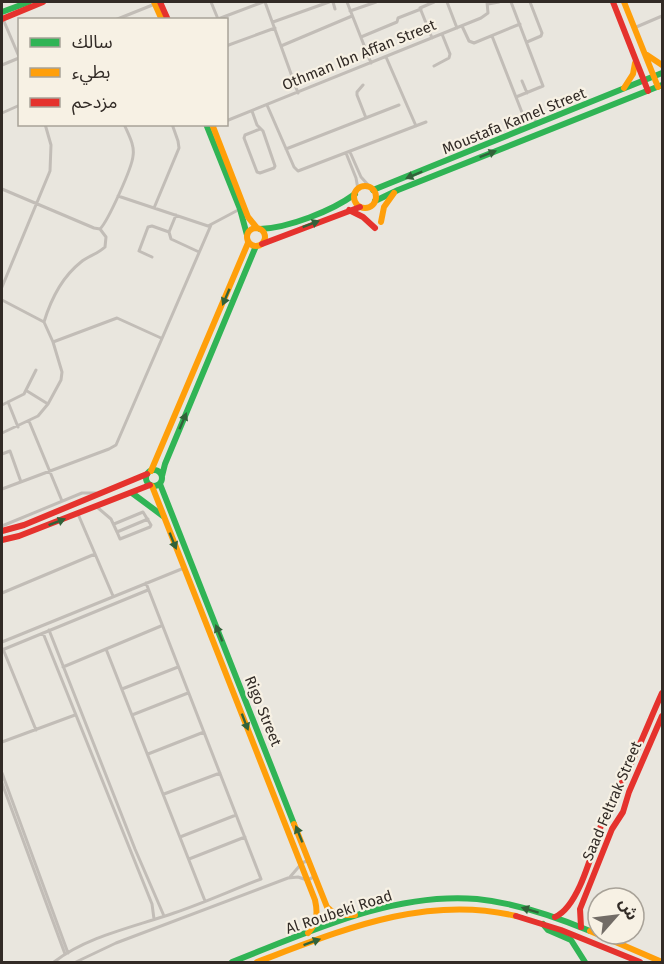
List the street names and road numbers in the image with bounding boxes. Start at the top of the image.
street label: Othman Ibn Affan Street [279,16,439,94]
street label: Moustafa Kamel Street [439,84,589,158]
street label: Rigo Street [241,673,285,749]
street label: Saad Feltrak Street [579,738,646,863]
street label: Al Roubeki Road [283,886,395,938]

